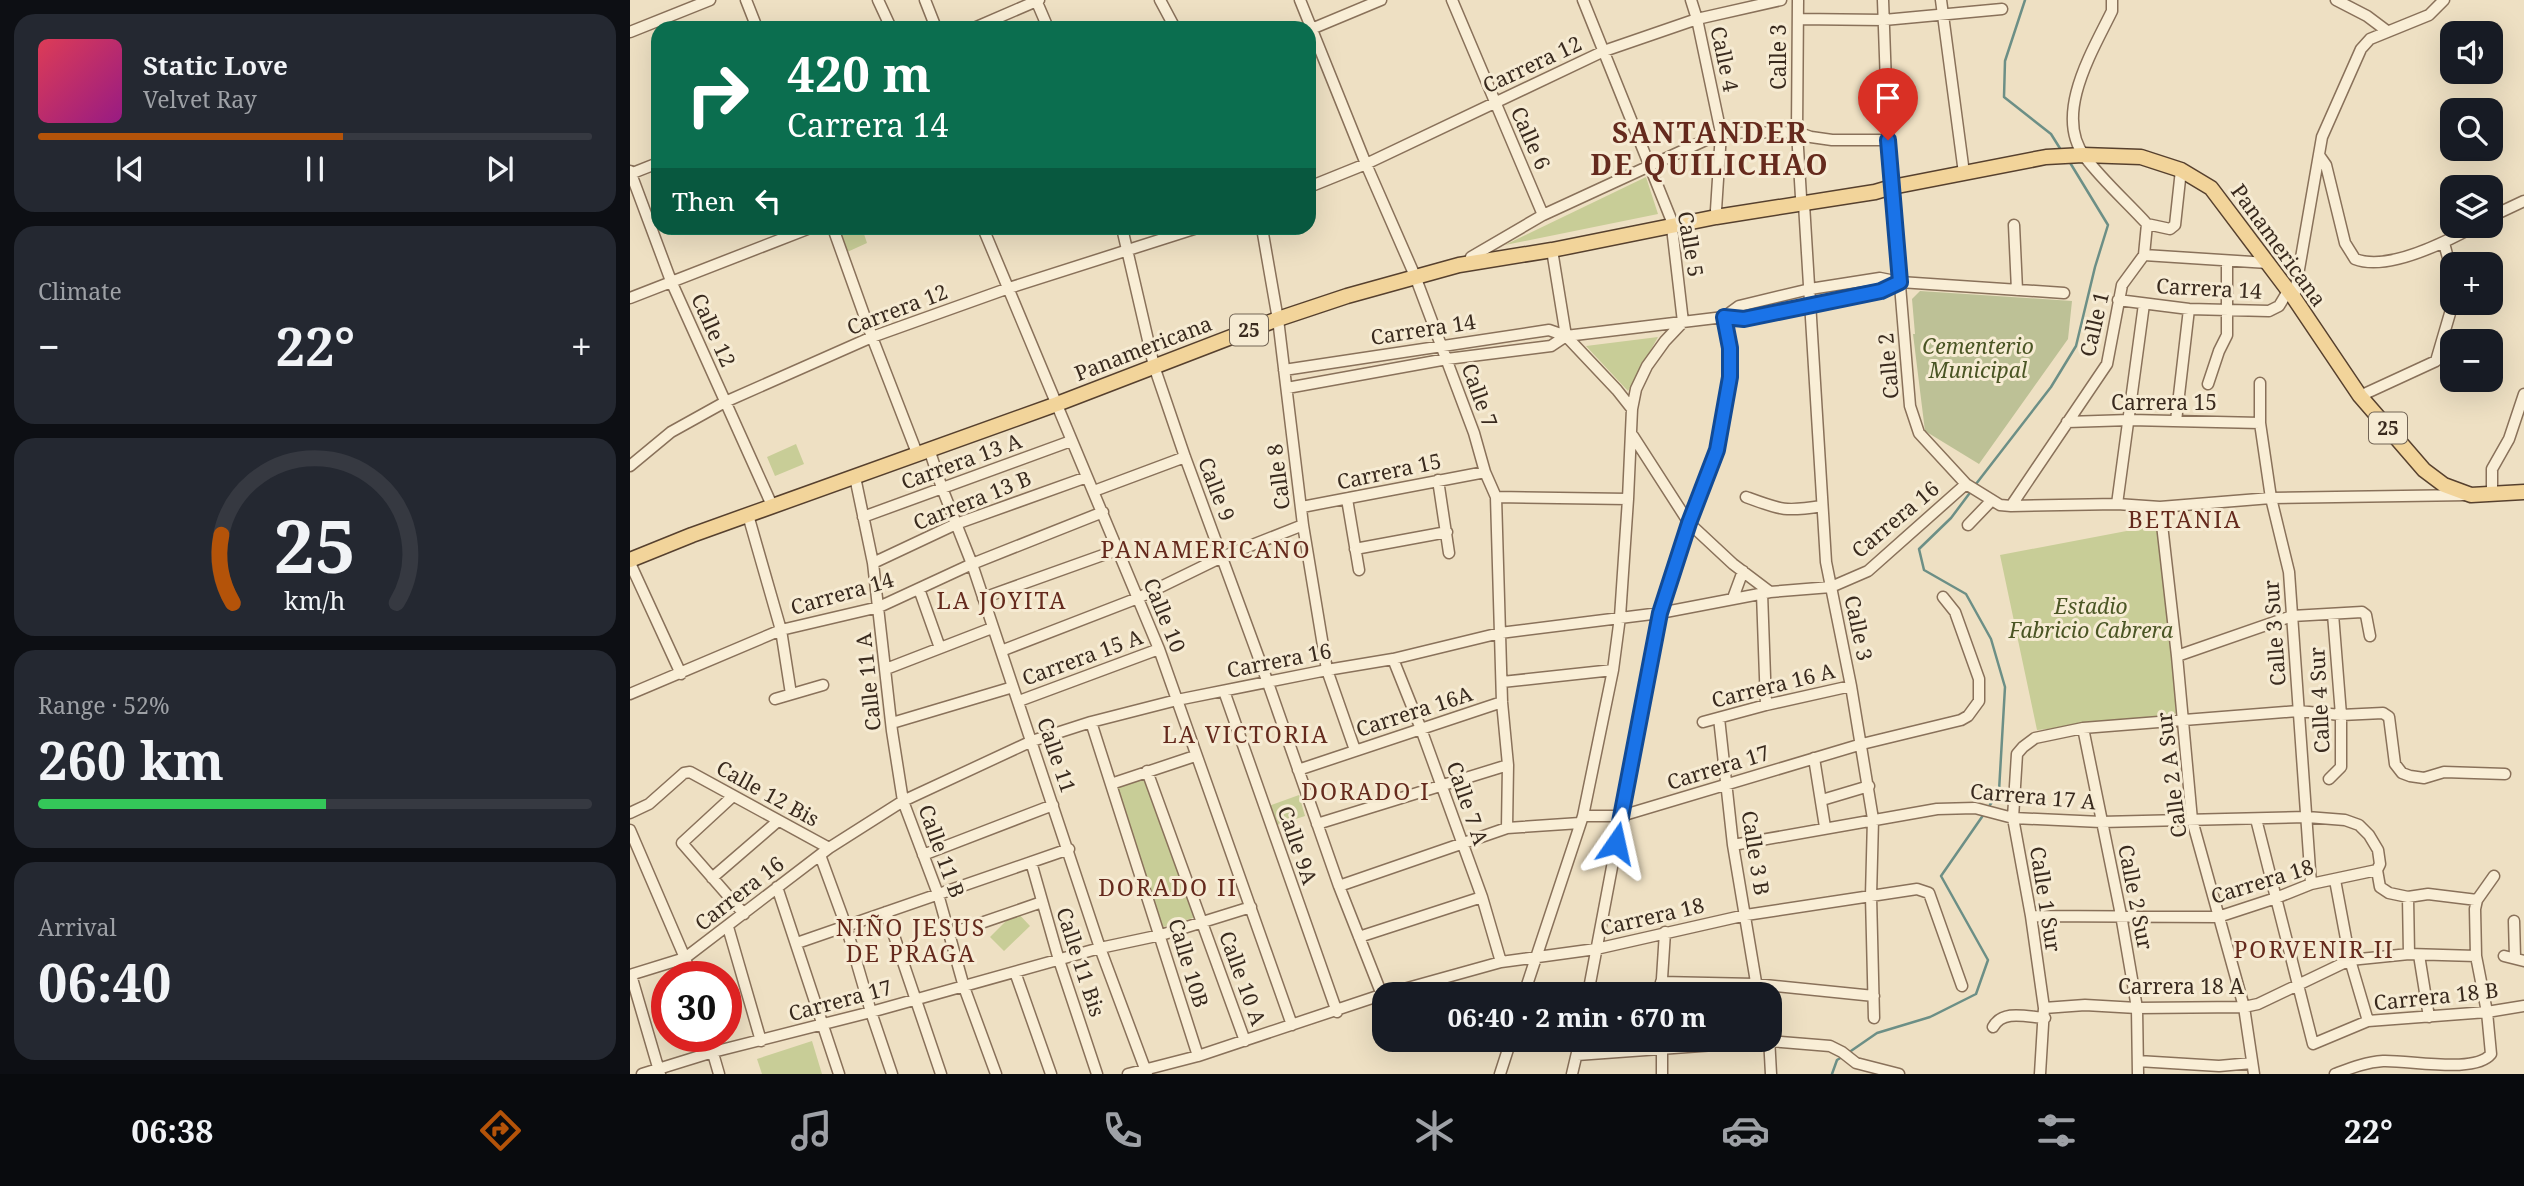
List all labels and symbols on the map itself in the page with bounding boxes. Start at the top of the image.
street label: Calle 4 [1704,24,1746,95]
street label: Calle 3 [1764,24,1792,90]
street label: Carrera 12 [1478,29,1586,99]
pin [1858,68,1918,140]
street label: Calle 6 [1505,102,1557,174]
district label: SANTANDER DE QUILICHAO [1591,113,1830,183]
street label: Panamericana [2225,178,2333,312]
street label: Calle 5 [1671,209,1711,279]
street label: Carrera 14 [2155,271,2263,305]
street label: Carrera 12 [843,277,951,341]
street label: Calle 12 [685,289,743,371]
street label: Calle 1 [2073,289,2115,359]
street label: Carrera 14 [1368,307,1478,351]
street label: Panamericana [1070,309,1216,387]
road number: 25 [1230,314,1268,346]
street label: Calle 2 [1871,332,1905,400]
park label: Cementerio Municipal [1922,332,2034,384]
street label: Calle 7 [1456,359,1504,431]
street label: Carrera 15 [2111,388,2217,416]
road number: 25 [2369,412,2407,444]
street label: Carrera 13 A [897,426,1025,496]
street label: Calle 8 [1260,442,1296,512]
street label: Carrera 15 [1334,446,1444,496]
street label: Calle 9 [1192,453,1242,525]
street label: Carrera 13 B [909,464,1035,536]
street label: Carrera 16 [1845,474,1945,564]
district label: BETANIA [2128,503,2242,535]
district label: PANAMERICANO [1100,533,1312,565]
street label: Carrera 14 [787,565,897,621]
street label: Calle 10 [1137,574,1193,656]
street label: Calle 3 Sur [2256,579,2292,687]
district label: LA JOYITA [937,584,1067,616]
park label: Estadio Fabricio Cabrera [2008,592,2174,644]
street label: Calle 3 [1838,593,1880,663]
street label: Carrera 15 A [1018,622,1146,692]
street label: Calle 11 A [849,632,887,732]
street label: Carrera 16 [1224,636,1334,684]
street label: Calle 4 Sur [2302,646,2336,754]
street label: Carrera 16 A [1708,656,1838,714]
street label: Carrera 16A [1352,679,1476,743]
street label: Calle 2 A Sur [2149,710,2193,840]
street label: Calle 11 [1031,714,1083,796]
district label: LA VICTORIA [1162,718,1330,750]
street label: Carrera 17 [1663,738,1773,796]
street label: Calle 12 Bis [712,753,824,833]
street label: Calle 7 A [1441,758,1495,849]
district label: DORADO I [1301,775,1431,807]
street label: Carrera 17 A [1969,777,2097,815]
street label: Calle 11 B [912,801,972,901]
street label: Calle 9A [1272,802,1324,888]
position arrow [1579,806,1653,880]
street label: Calle 3 B [1735,809,1777,897]
street label: Calle 2 Sur [2112,842,2160,952]
street label: Calle 1 Sur [2024,844,2068,954]
street label: Carrera 16 [689,849,789,937]
street label: Carrera 18 [2207,852,2317,910]
district label: DORADO II [1098,871,1238,903]
street label: Carrera 18 [1597,890,1707,942]
street label: Calle 11 Bis [1050,904,1112,1020]
district label: NIÑO JESUS DE PRAGA [836,911,986,969]
street label: Calle 10B [1162,915,1216,1011]
street label: Calle 10 A [1213,927,1273,1029]
district label: PORVENIR II [2233,933,2395,965]
speed limit sign: 30 [651,961,742,1052]
street label: Carrera 18 A [2118,972,2244,1000]
street label: Carrera 17 [785,973,895,1027]
street label: Carrera 18 B [2372,976,2500,1016]

